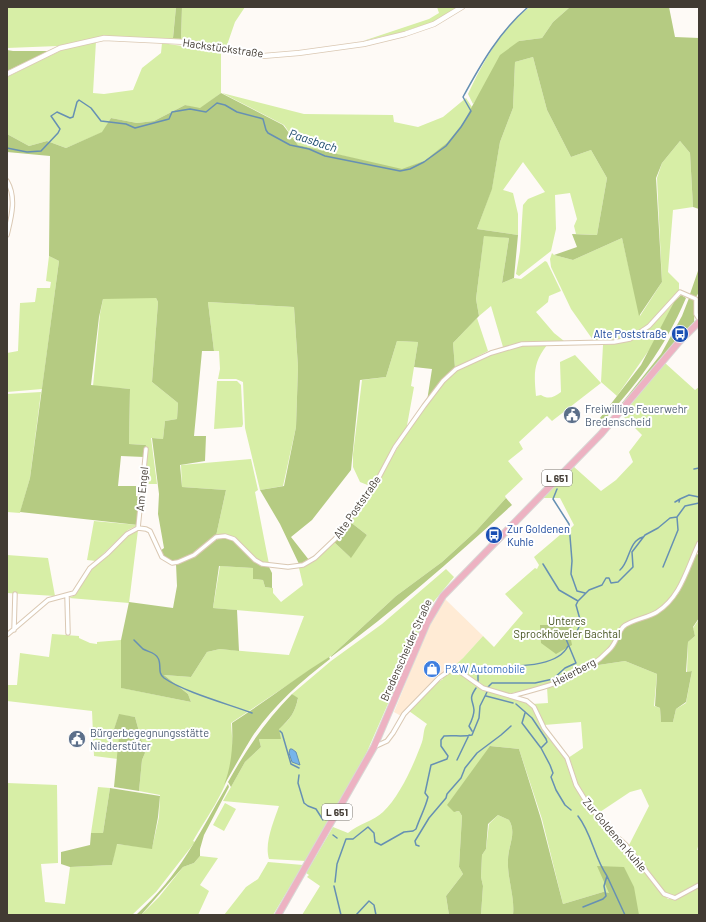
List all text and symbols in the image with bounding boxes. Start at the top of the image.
street label: Hackstückstraße [182,35,264,60]
water label: Paasbach [287,126,339,154]
bus stop icon: Alte Poststraße [670,324,690,344]
place label: Alte Poststraße [593,327,667,340]
place label: Freiwillige Feuerwehr Bredenscheid [585,402,688,428]
public building icon: Freiwillige Feuerwehr Bredenscheid [562,405,582,425]
street label: Am Engel [133,466,150,512]
road number: L 651 [542,470,572,486]
street label: Alte Poststraße [330,473,383,541]
place label: Zur Goldenen Kuhle [507,522,570,548]
bus stop icon: Zur Goldenen Kuhle [484,525,504,545]
street label: Bredenscheider Straße [377,597,434,703]
park label: Unteres Sprockhöveler Bachtal [514,614,620,640]
street label: Heierberg [550,655,598,688]
shop icon: P&W Automobile [422,659,442,679]
place label: P&W Automobile [445,662,525,675]
place label: Bürgerbegegnungsstätte Niederstüter [90,726,209,752]
public building icon: Bürgerbegegnungsstätte Niederstüter [67,729,87,749]
street label: Zur Goldenen Kuhle [581,795,650,874]
road number: L 651 [322,804,352,820]

